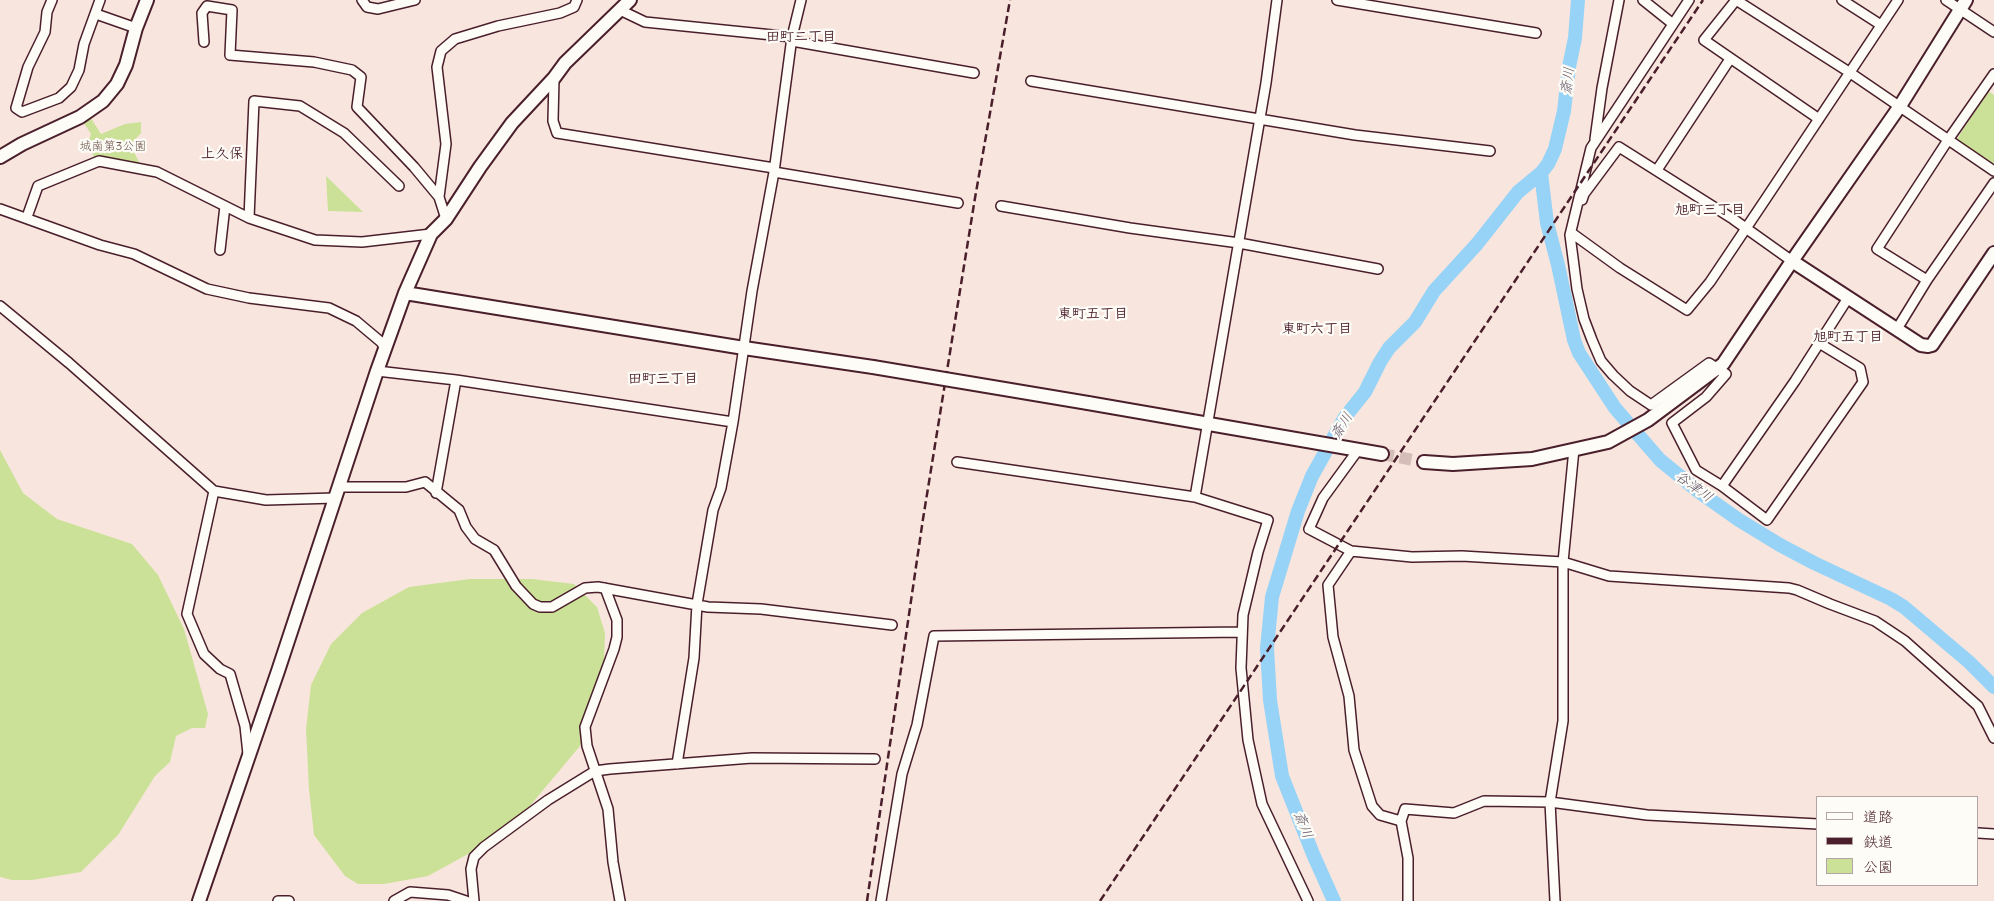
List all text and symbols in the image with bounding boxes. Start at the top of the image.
district label: 田町二丁目 [766,29,836,45]
water label: 斎川 [1558,66,1578,96]
park label: 城南第3公園 [80,140,146,154]
district label: 上久保 [201,146,243,162]
district label: 旭町三丁目 [1675,202,1745,218]
district label: 東町五丁目 [1058,306,1128,322]
district label: 東町六丁目 [1282,321,1352,337]
district label: 旭町五丁目 [1813,329,1883,345]
district label: 田町三丁目 [628,371,698,387]
water label: 斎川 [1327,410,1357,442]
water label: 谷津川 [1672,468,1716,506]
legend [1816,796,1979,886]
text: 道路 [1863,807,1893,826]
water label: 斎川 [1290,809,1316,841]
text: 鉄道 [1863,832,1893,851]
text: 公園 [1863,857,1893,876]

